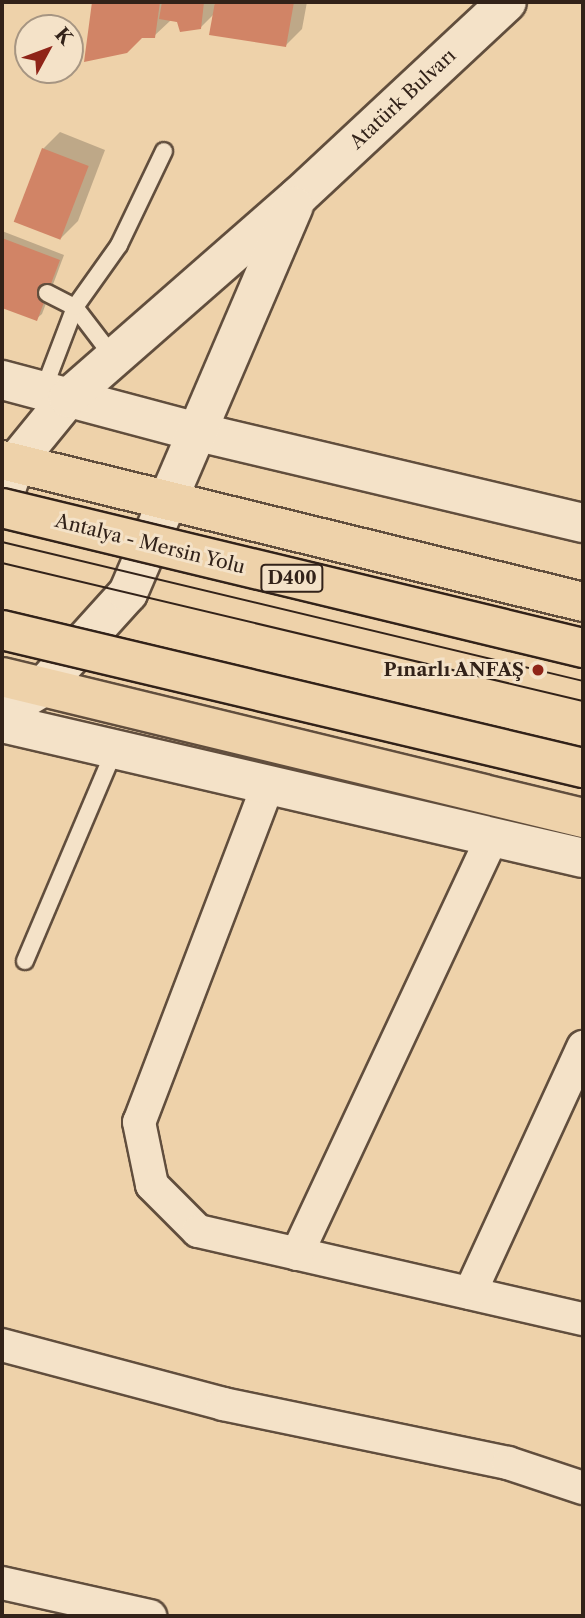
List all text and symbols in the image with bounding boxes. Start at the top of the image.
north arrow [14,14,84,84]
text: K [50,23,77,49]
street label: Atatürk Bulvarı [345,44,461,154]
street label: Antalya - Mersin Yolu [52,509,248,579]
road number: D400 [259,564,325,592]
place label: Pınarlı ANFAŞ [383,659,524,681]
marker: Pınarlı ANFAŞ [530,662,546,678]

